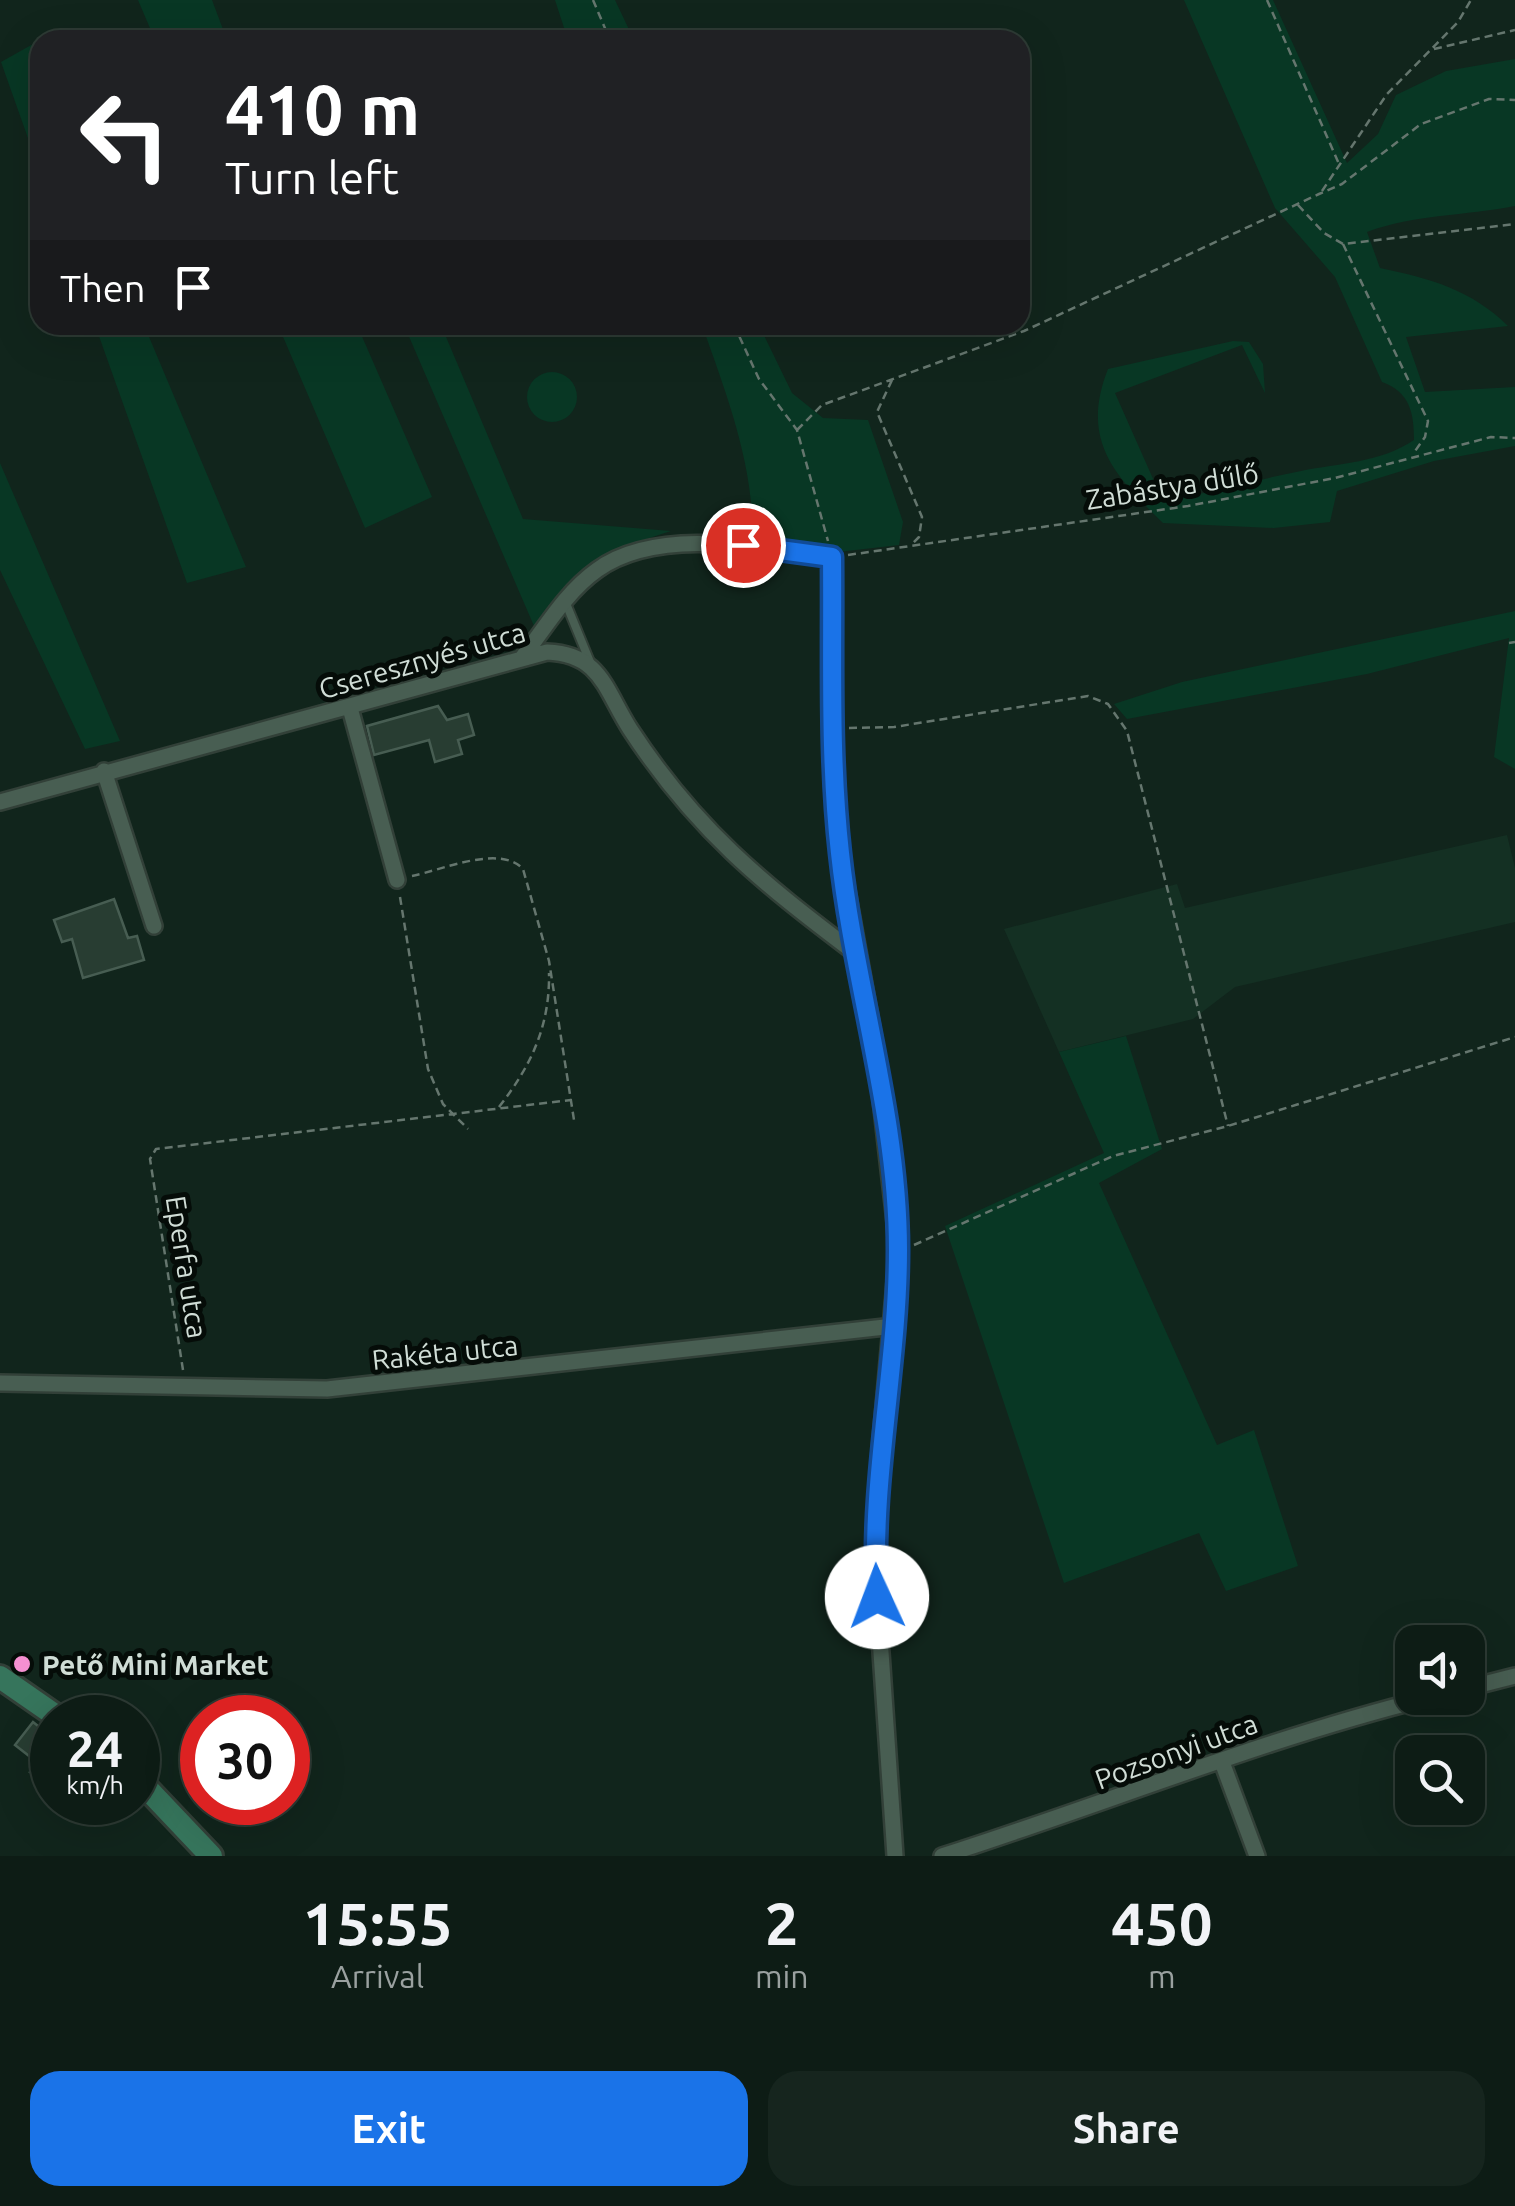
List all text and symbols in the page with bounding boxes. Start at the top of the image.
icon: left [60,70,190,200]
text: 410 m [225,70,420,148]
text: Turn left [225,152,399,203]
icon: arrive [166,260,221,315]
text: Then [60,267,146,309]
street label: Zabástya dűlő [1083,457,1261,515]
pin [701,503,786,588]
icon: arrive [716,518,771,573]
street label: Cseresznyés utca [315,616,529,704]
street label: Eperfa utca [160,1194,214,1340]
street label: Rakéta utca [370,1329,520,1375]
position arrow [825,1545,929,1649]
map controls [1395,1625,1485,1825]
button: sound [1395,1625,1485,1715]
place label: Pető Mini Market [42,1649,269,1680]
marker: Pető Mini Market [11,1653,33,1675]
speed limit sign: 30 [180,1695,310,1825]
street label: Pozsonyi utca [1090,1707,1262,1795]
text: 24 [67,1720,123,1776]
button: search [1395,1735,1485,1825]
text: km/h [66,1771,124,1799]
text: 15:55 [302,1889,453,1956]
text: 2 [765,1889,799,1956]
text: 450 [1111,1889,1213,1956]
text: Arrival [331,1958,424,1994]
text: min [755,1958,809,1994]
text: m [1148,1958,1176,1994]
button: Exit [30,2071,748,2186]
button: Share [768,2071,1485,2186]

